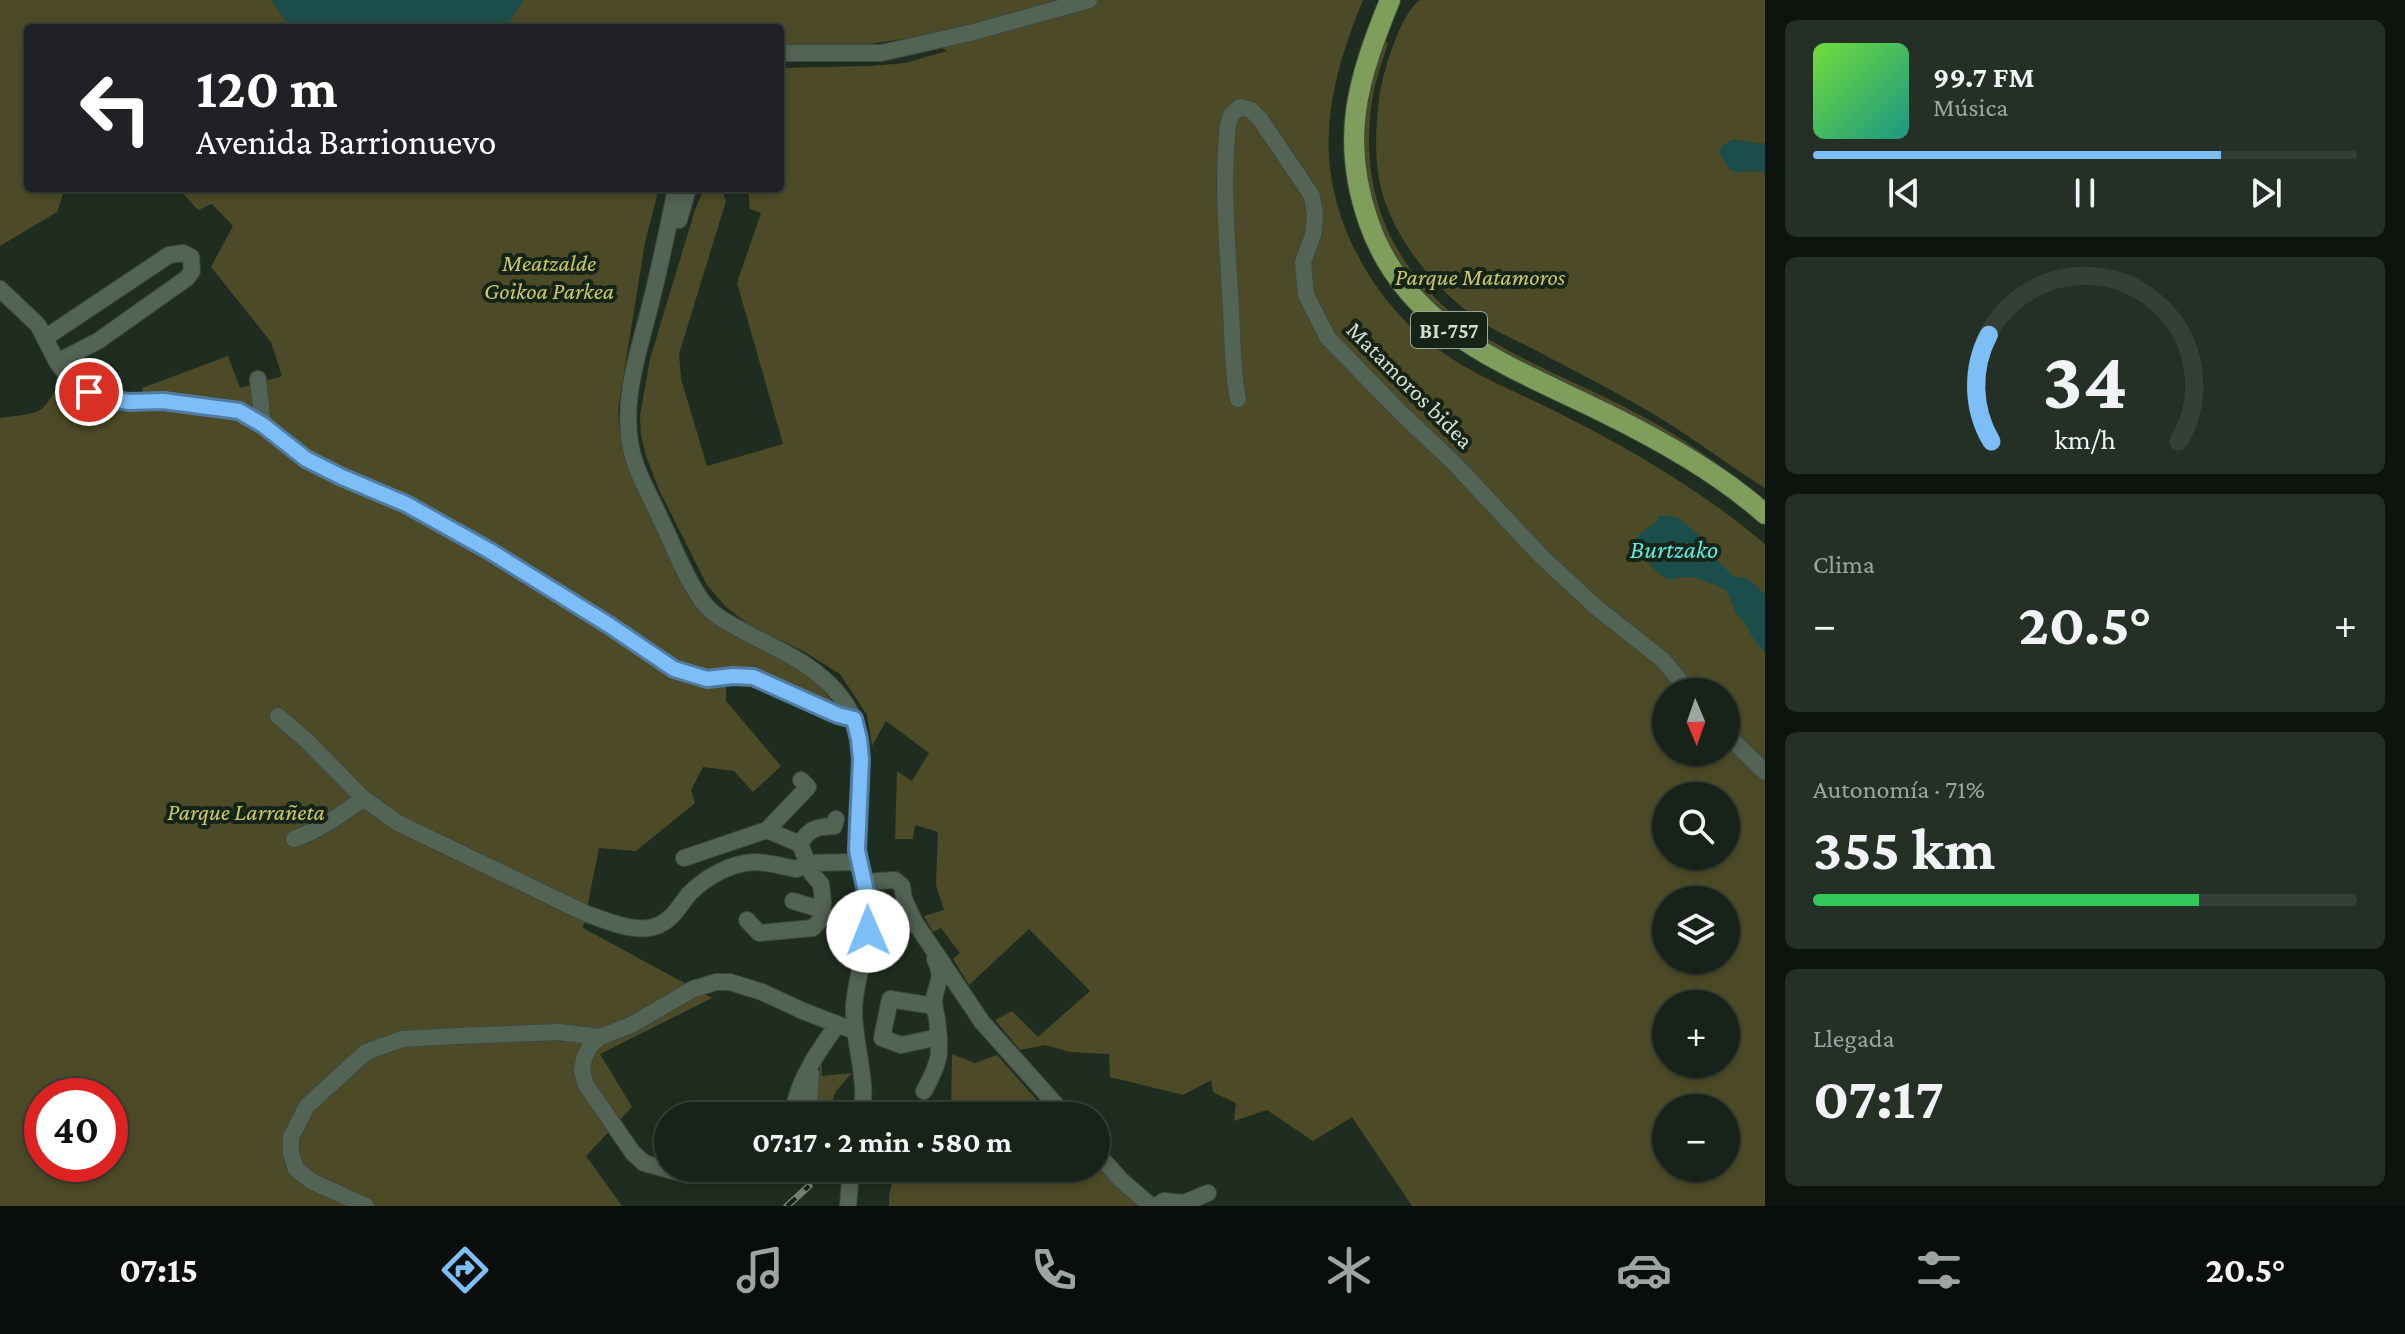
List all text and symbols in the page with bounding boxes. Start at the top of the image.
icon: left [64,56,168,160]
text: 120 m [196,57,338,119]
text: 99.7 FM [1933,60,2035,93]
text: Música [1933,93,2008,122]
text: Avenida Barrionuevo [196,122,496,162]
icon: previous [1882,171,1926,215]
icon: pause [2063,171,2107,215]
icon: next [2244,171,2288,215]
park label: Meatzalde Goikoa Parkea [484,249,614,304]
park label: Parque Matamoros [1395,263,1566,290]
road number: BI-757 [1411,312,1487,348]
street label: Matamoros bidea [1341,316,1479,454]
text: 34 [2042,332,2128,425]
pin [55,358,123,426]
icon: arrive [67,370,111,414]
text: km/h [2054,423,2116,455]
water label: Burtzako [1630,535,1718,564]
text: Clima [1813,550,1875,579]
text: 20.5° [2018,590,2152,657]
text: − [1813,600,1836,648]
text: + [2334,600,2357,648]
north arrow [1652,678,1740,766]
map controls [1652,678,1740,1182]
text: Autonomía · 71% [1813,775,1985,804]
button: search [1652,782,1740,870]
park label: Parque Larrañeta [167,798,325,825]
text: 355 km [1813,815,1995,882]
button: layers [1652,886,1740,974]
position arrow [826,889,910,973]
button: + [1652,990,1740,1078]
text: Llegada [1813,1024,1894,1053]
text: 07:17 [1813,1064,1944,1131]
speed limit sign: 40 [24,1078,128,1182]
button: − [1652,1094,1740,1182]
text: 07:17 · 2 min · 580 m [752,1125,1012,1158]
icon: directions [437,1242,493,1298]
icon: music [732,1242,788,1298]
icon: phone [1026,1242,1082,1298]
icon: climate [1321,1242,1377,1298]
icon: car [1616,1242,1672,1298]
icon: filters [1911,1242,1967,1298]
text: 07:15 [119,1250,198,1290]
text: 20.5° [2205,1250,2286,1290]

